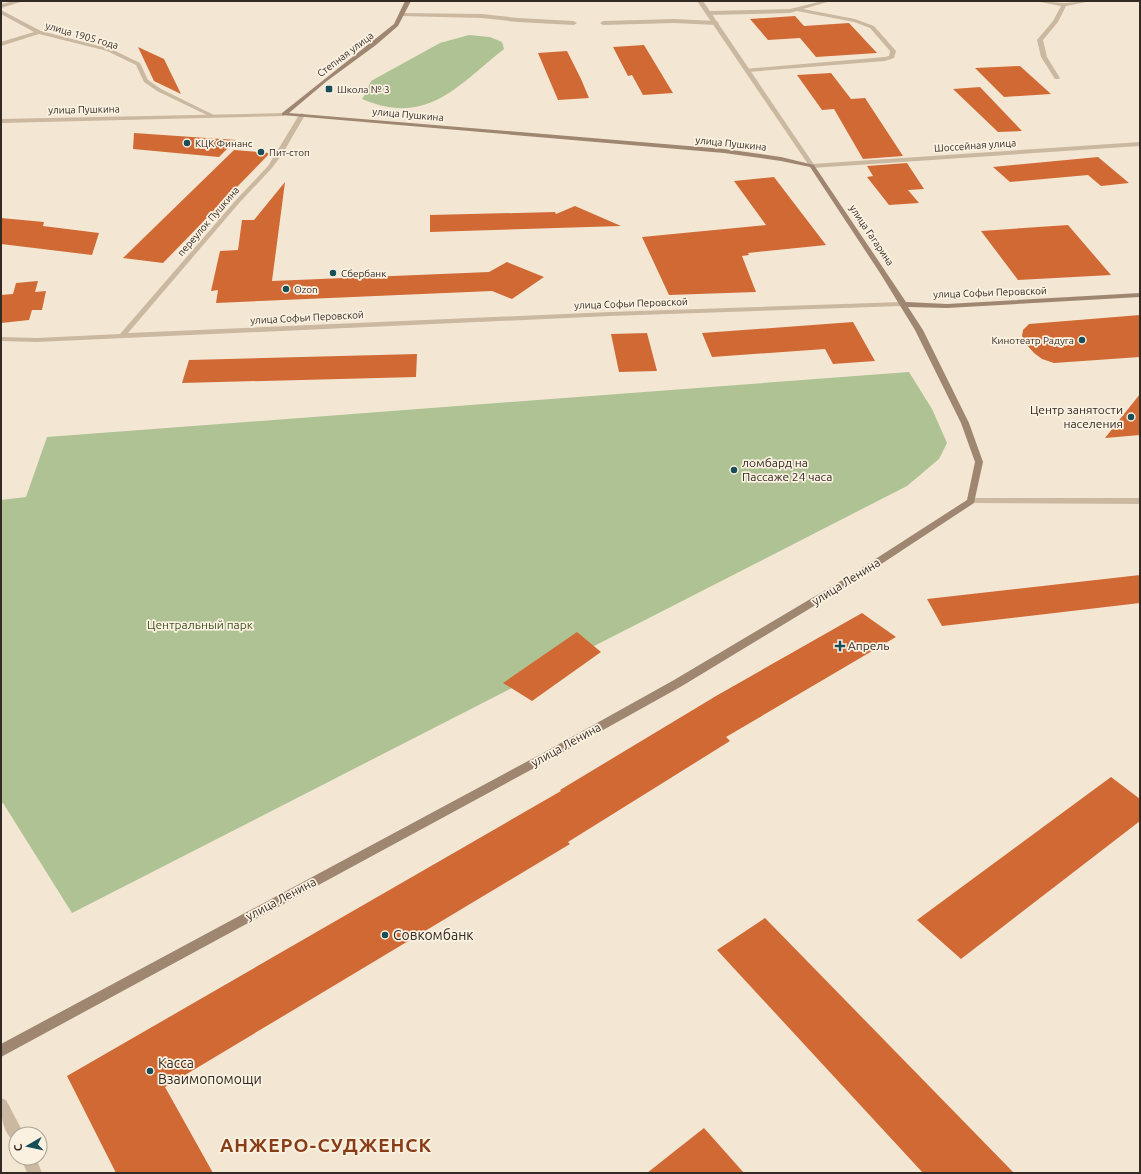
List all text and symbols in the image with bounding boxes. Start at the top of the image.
street label: улица 1905 года [44,20,120,51]
street label: Степная улица [315,30,376,79]
marker: Школа № 3 [324,84,334,94]
place label: Школа № 3 [337,84,390,95]
street label: улица Пушкина [48,103,120,116]
street label: улица Пушкина [372,106,444,123]
street label: улица Пушкина [695,134,767,153]
street label: Шоссейная улица [934,137,1016,154]
marker: КЦК Финанс [182,138,192,148]
place label: КЦК Финанс [195,138,253,149]
marker: Пит-стоп [256,147,266,157]
place label: Пит-стоп [269,147,310,158]
street label: переулок Пушкина [175,184,241,258]
street label: улица Гагарина [847,203,896,268]
marker: Сбербанк [328,268,338,278]
place label: Сбербанк [341,268,386,279]
marker: Ozon [281,284,291,294]
place label: Ozon [294,284,318,295]
street label: улица Софьи Перовской [933,285,1047,300]
street label: улица Софьи Перовской [574,296,688,311]
street label: улица Софьи Перовской [250,309,364,326]
place label: Кинотеатр Радуга [992,335,1074,346]
marker: Кинотеатр Радуга [1077,335,1087,345]
place label: Центр занятости населения [1030,403,1123,430]
marker: Центр занятости населения [1126,412,1136,422]
place label: ломбард на Пассаже 24 часа [742,456,832,483]
marker: ломбард на Пассаже 24 часа [729,465,739,475]
street label: улица Ленина [809,555,882,608]
park label: Центральный парк [147,618,253,631]
place label: Апрель [848,639,890,652]
marker: Апрель [835,641,845,651]
street label: улица Ленина [529,720,603,769]
street label: улица Ленина [243,875,318,923]
place label: Совкомбанк [393,927,474,943]
marker: Совкомбанк [380,930,390,940]
place label: Касса Взаимопомощи [158,1055,262,1087]
marker: Касса Взаимопомощи [145,1066,155,1076]
north arrow [8,1126,48,1166]
district label: АНЖЕРО-СУДЖЕНСК [220,1134,432,1156]
text: С [12,1143,25,1152]

